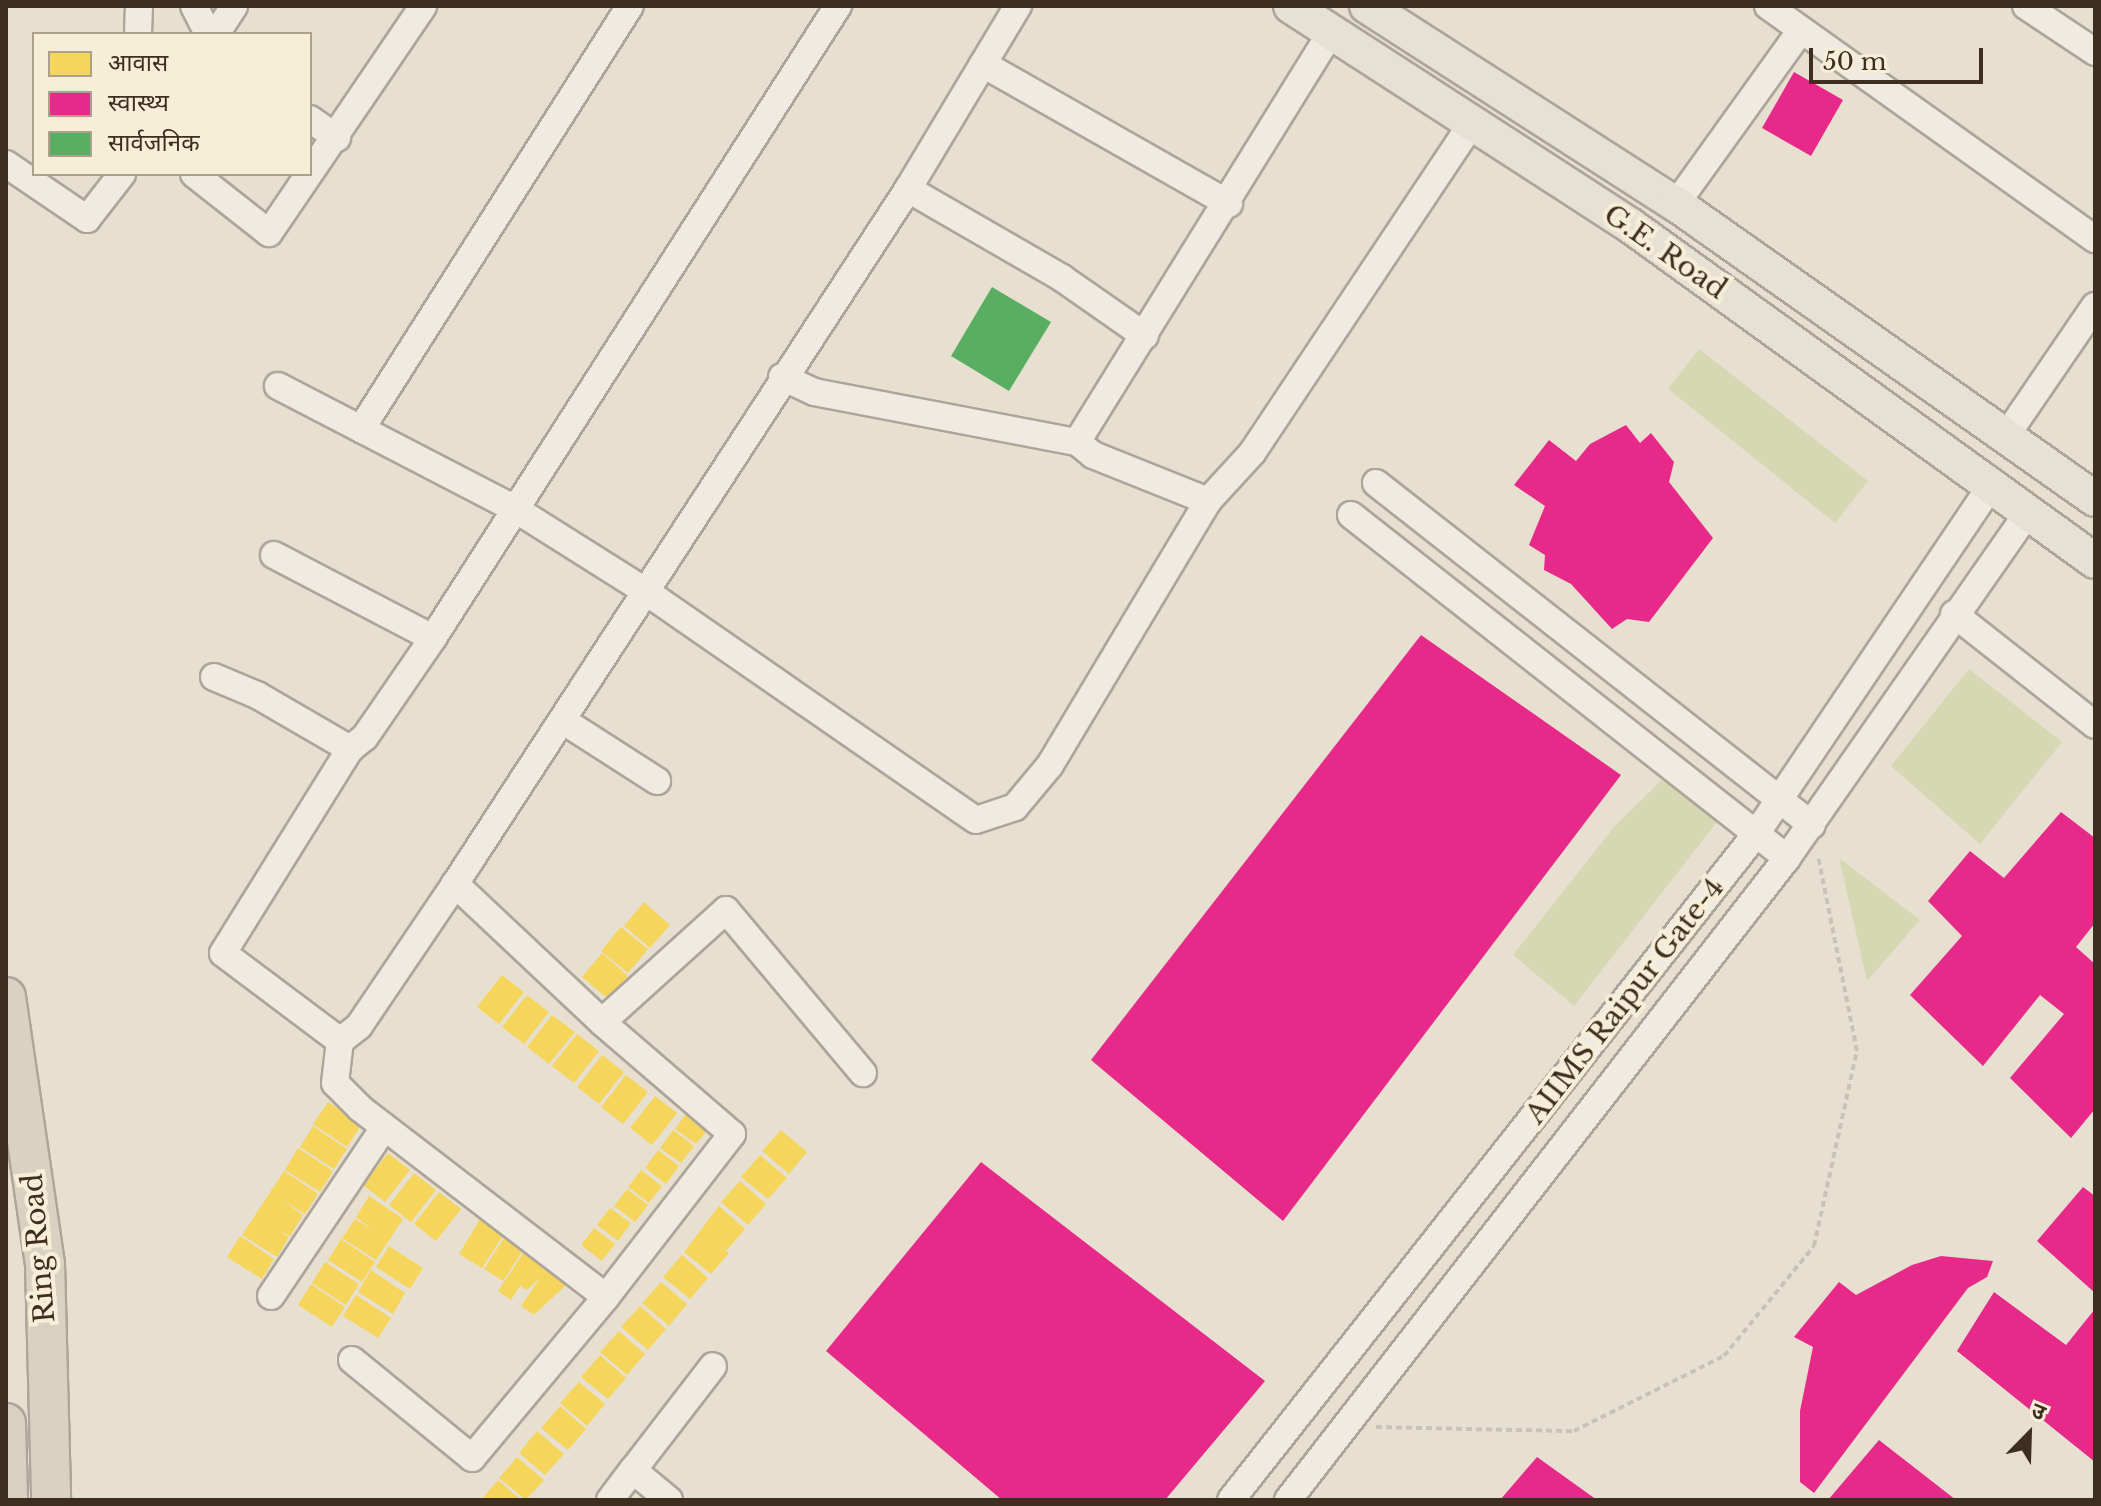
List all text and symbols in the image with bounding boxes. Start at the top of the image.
legend [32,32,312,176]
scale bar [1813,32,1987,82]
text: 50 m [1823,47,1886,76]
text: आवास [108,48,168,77]
text: स्वास्थ्य [108,88,169,117]
text: सार्वजनिक [108,128,200,157]
street label: G.E. Road [1597,198,1733,306]
street label: AIIMS Raipur Gate-4 [1518,871,1732,1131]
street label: Ring Road [16,1172,62,1324]
north arrow [1989,1394,2069,1474]
text: उ [2027,1397,2050,1426]

